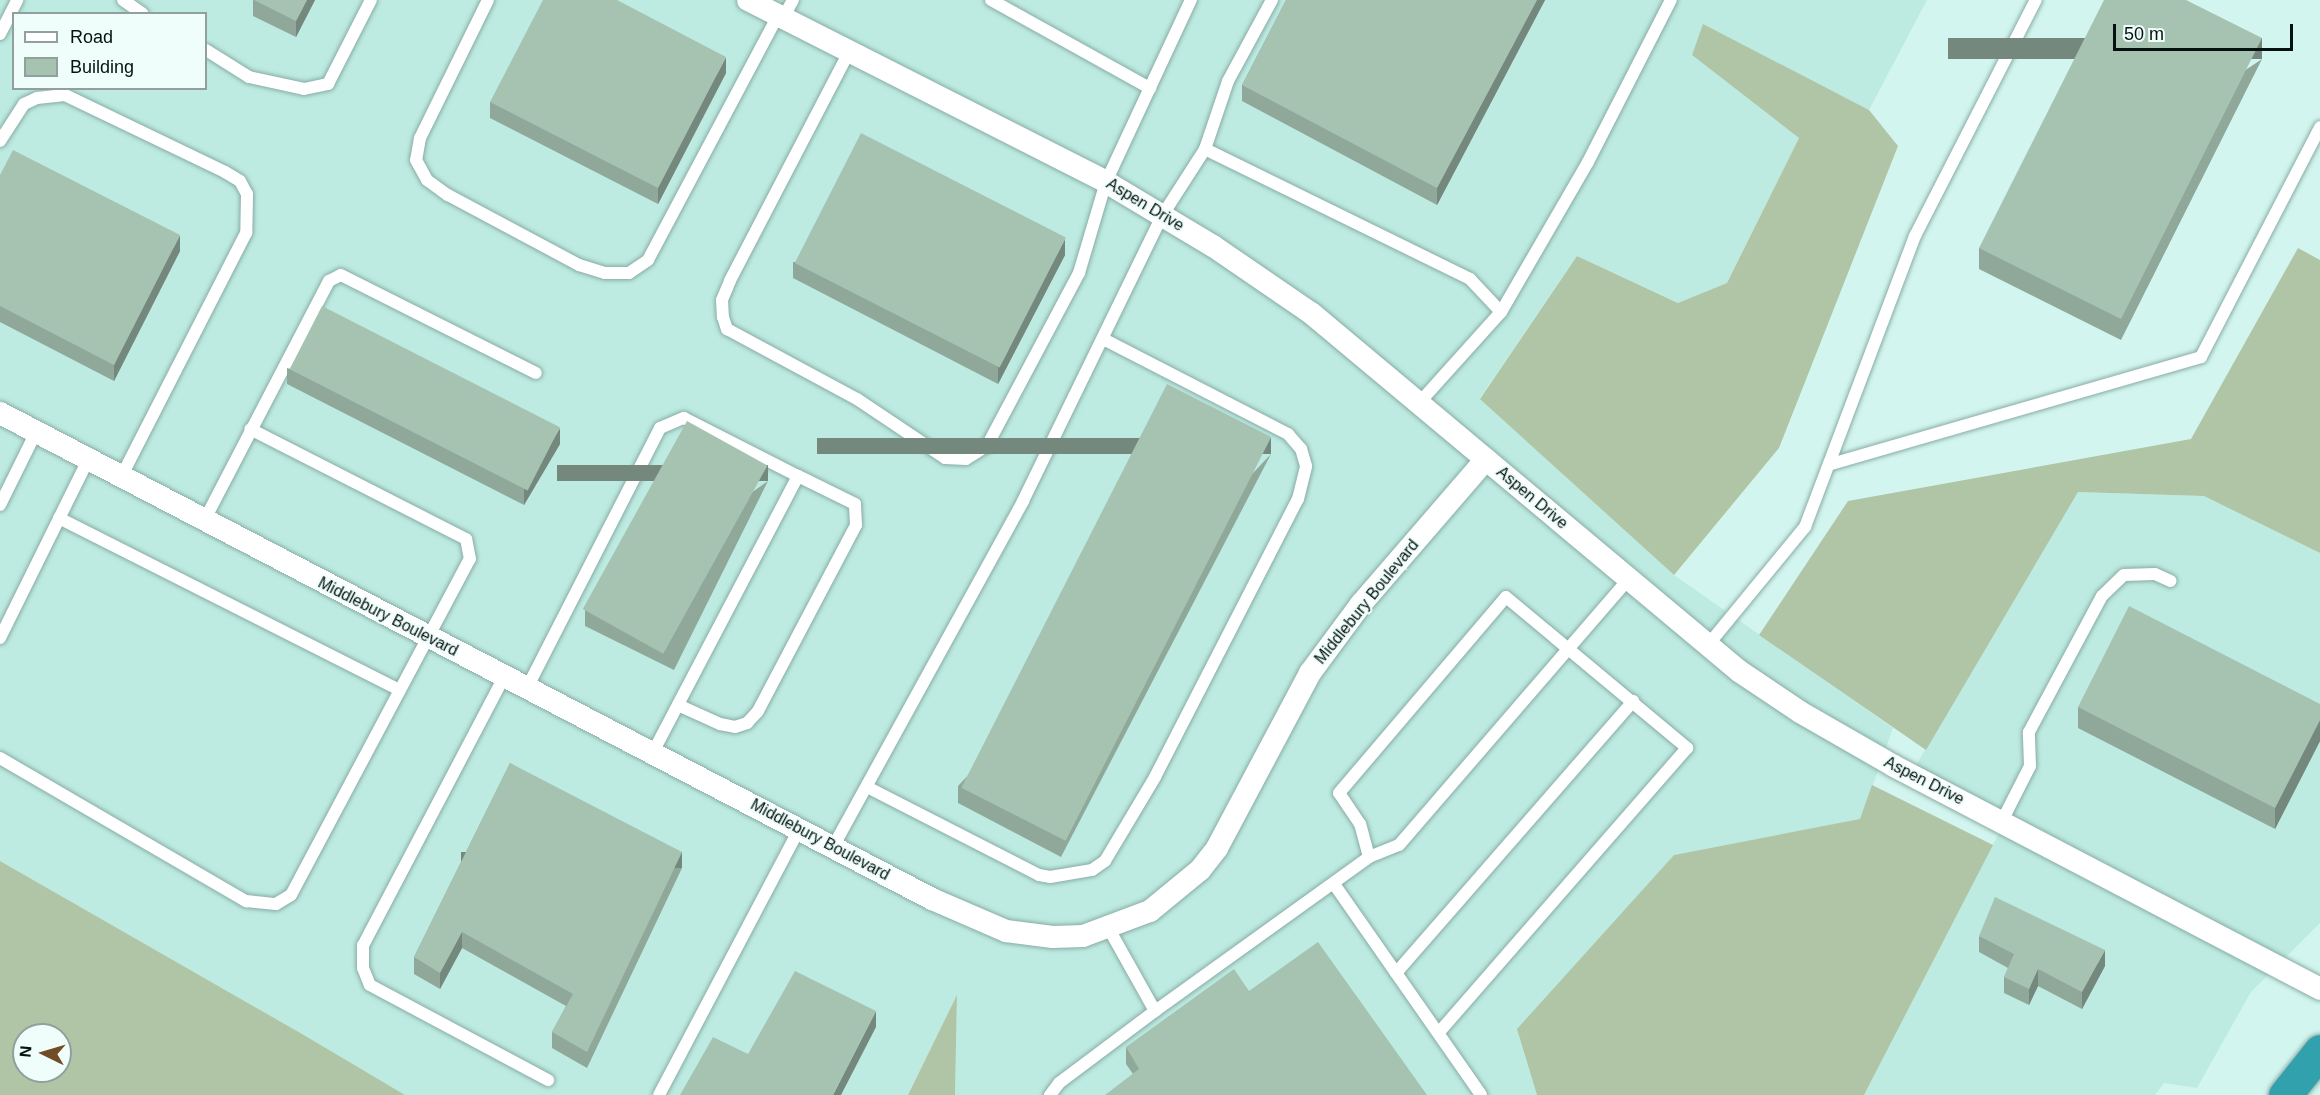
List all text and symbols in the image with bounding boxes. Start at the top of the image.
legend [12,12,207,90]
scale bar [2116,12,2296,50]
text: 50 m [2124,24,2164,44]
text: Road [70,27,113,47]
text: Building [70,57,134,77]
street label: Aspen Drive [1103,174,1187,236]
street label: Aspen Drive [1492,463,1572,533]
street label: Middlebury Boulevard [1311,536,1423,668]
street label: Middlebury Boulevard [315,573,461,661]
street label: Aspen Drive [1881,753,1967,809]
street label: Middlebury Boulevard [747,795,893,885]
north arrow [12,1023,72,1083]
text: N [17,1045,35,1058]

